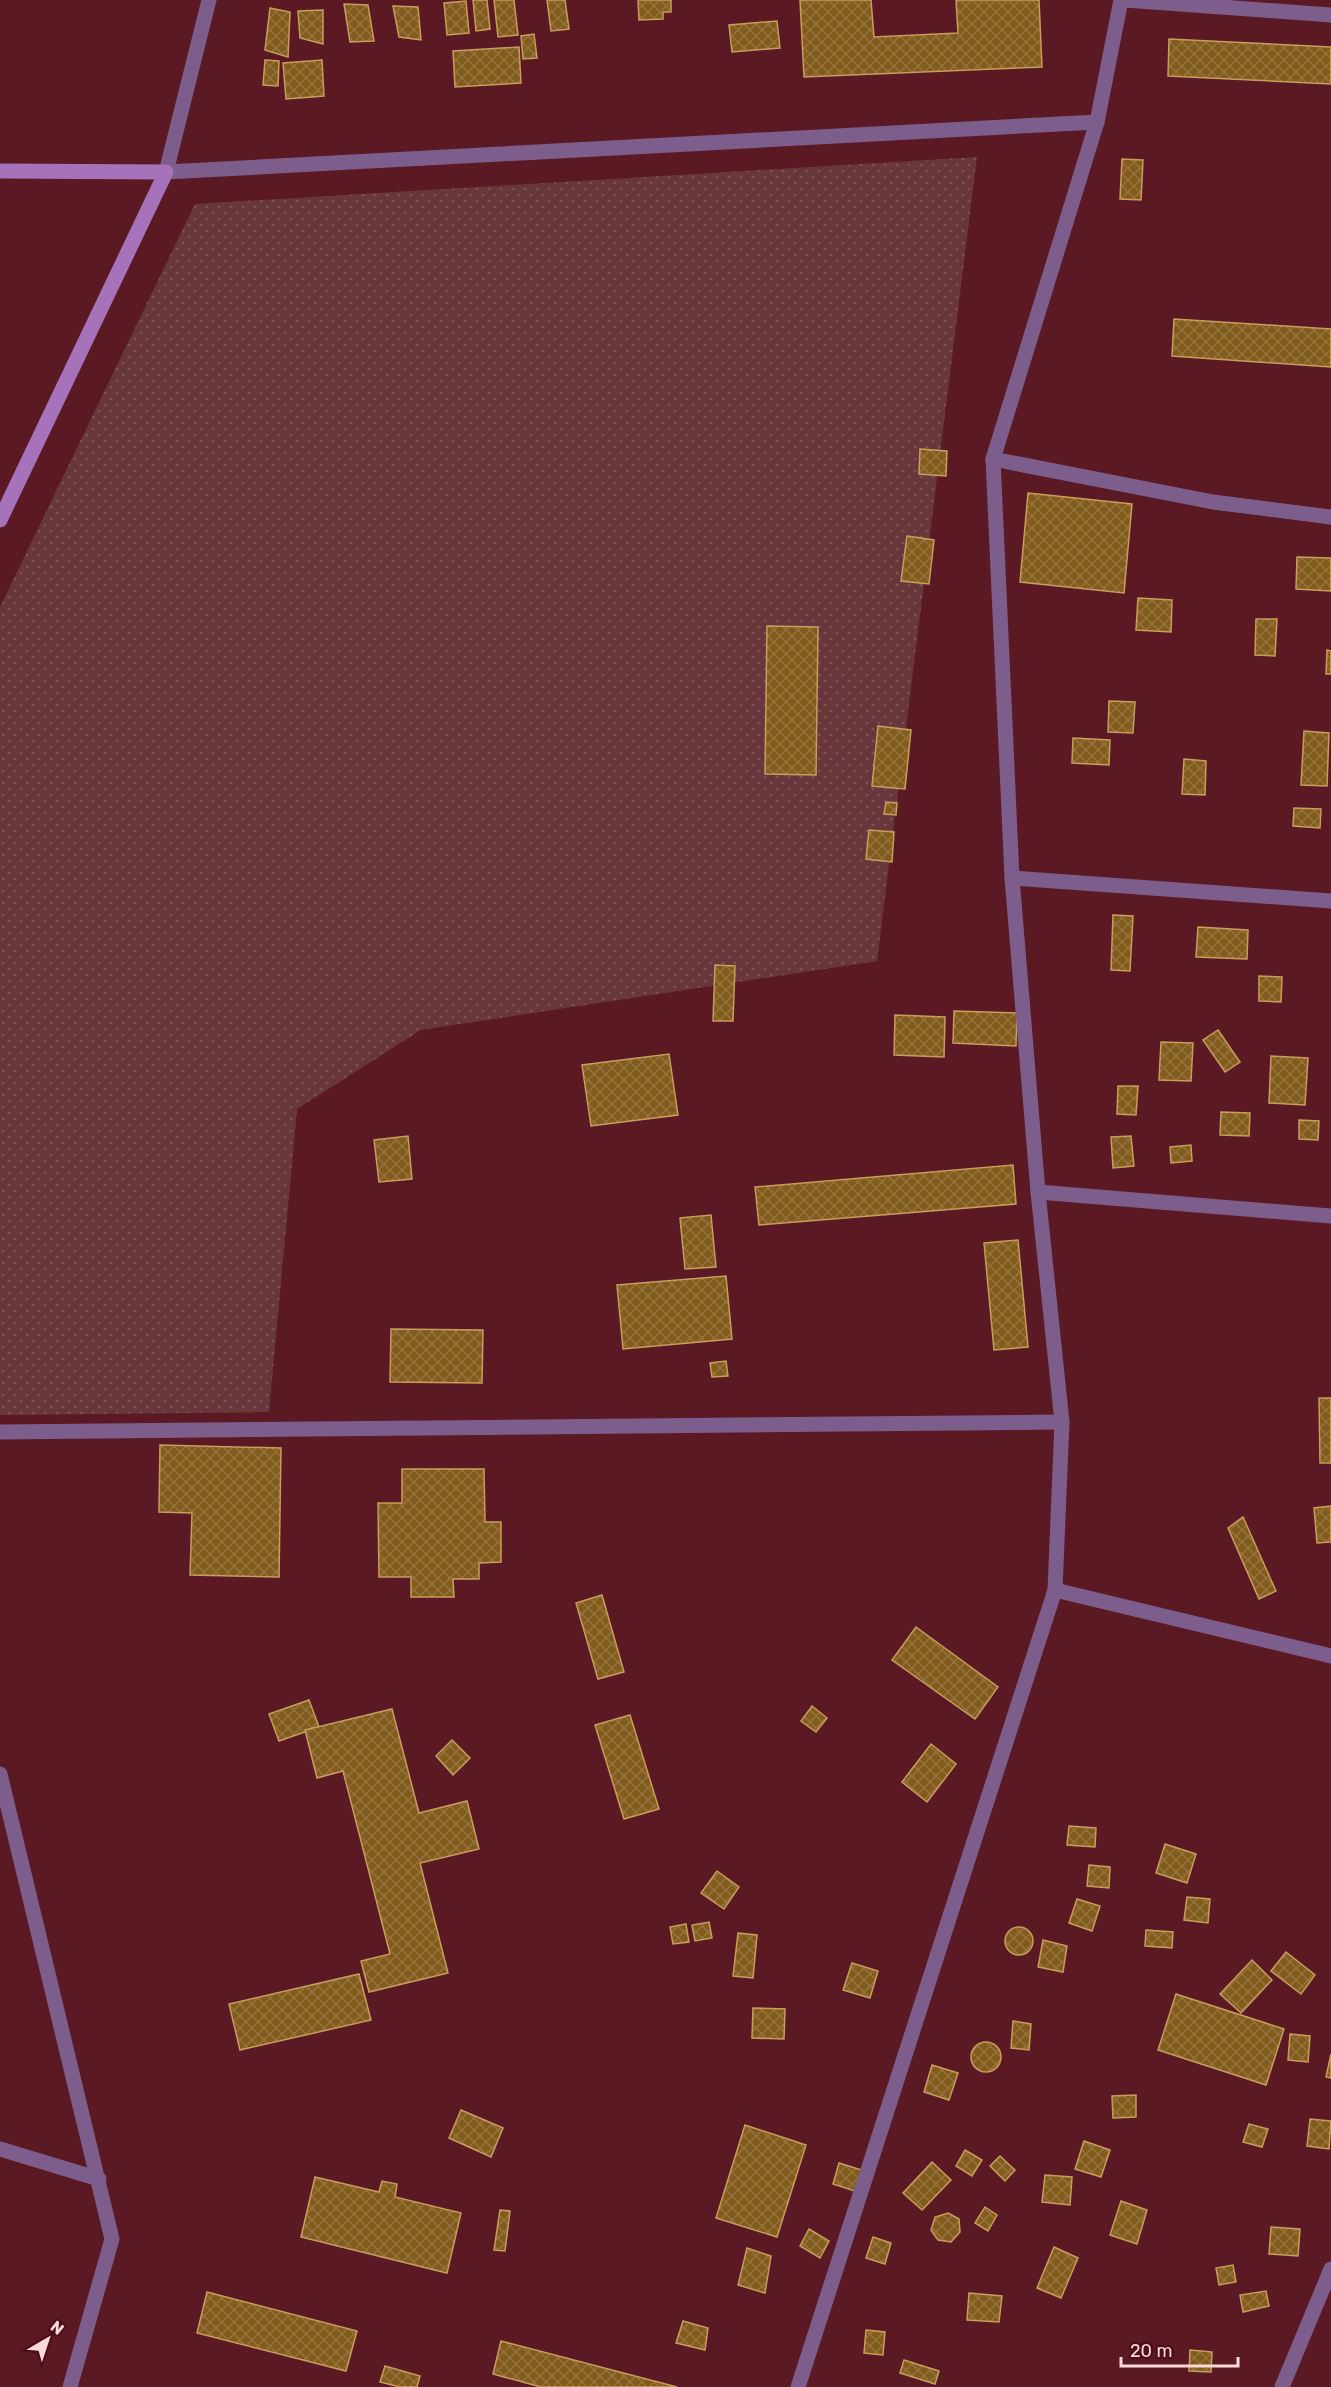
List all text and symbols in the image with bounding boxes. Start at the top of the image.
north arrow [18,2309,78,2369]
text: N [47,2317,68,2339]
scale bar [1121,2330,1238,2368]
text: 20 m [1130,2340,1172,2362]

